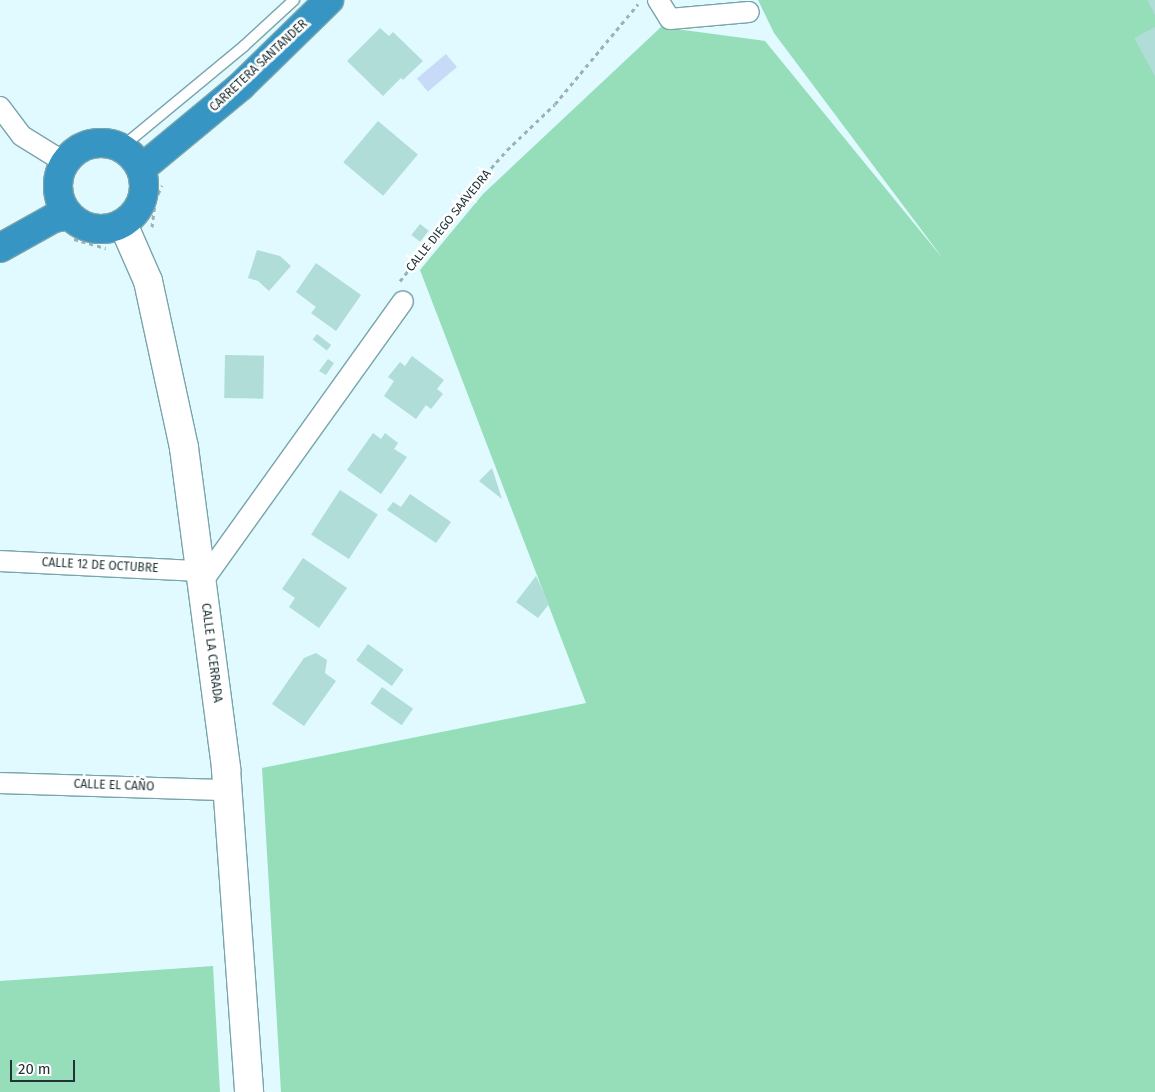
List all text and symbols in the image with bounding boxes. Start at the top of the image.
street label: CARRETERA SANTANDER [207,17,311,115]
street label: CALLE DIEGO SAAVEDRA [404,167,494,275]
street label: CALLE 12 DE OCTUBRE [41,556,159,576]
street label: CALLE LA CERRADA [198,602,224,704]
street label: CALLE EL CAÑO [73,777,155,795]
scale bar [12,1050,78,1082]
text: 20 m [18,1060,51,1078]

